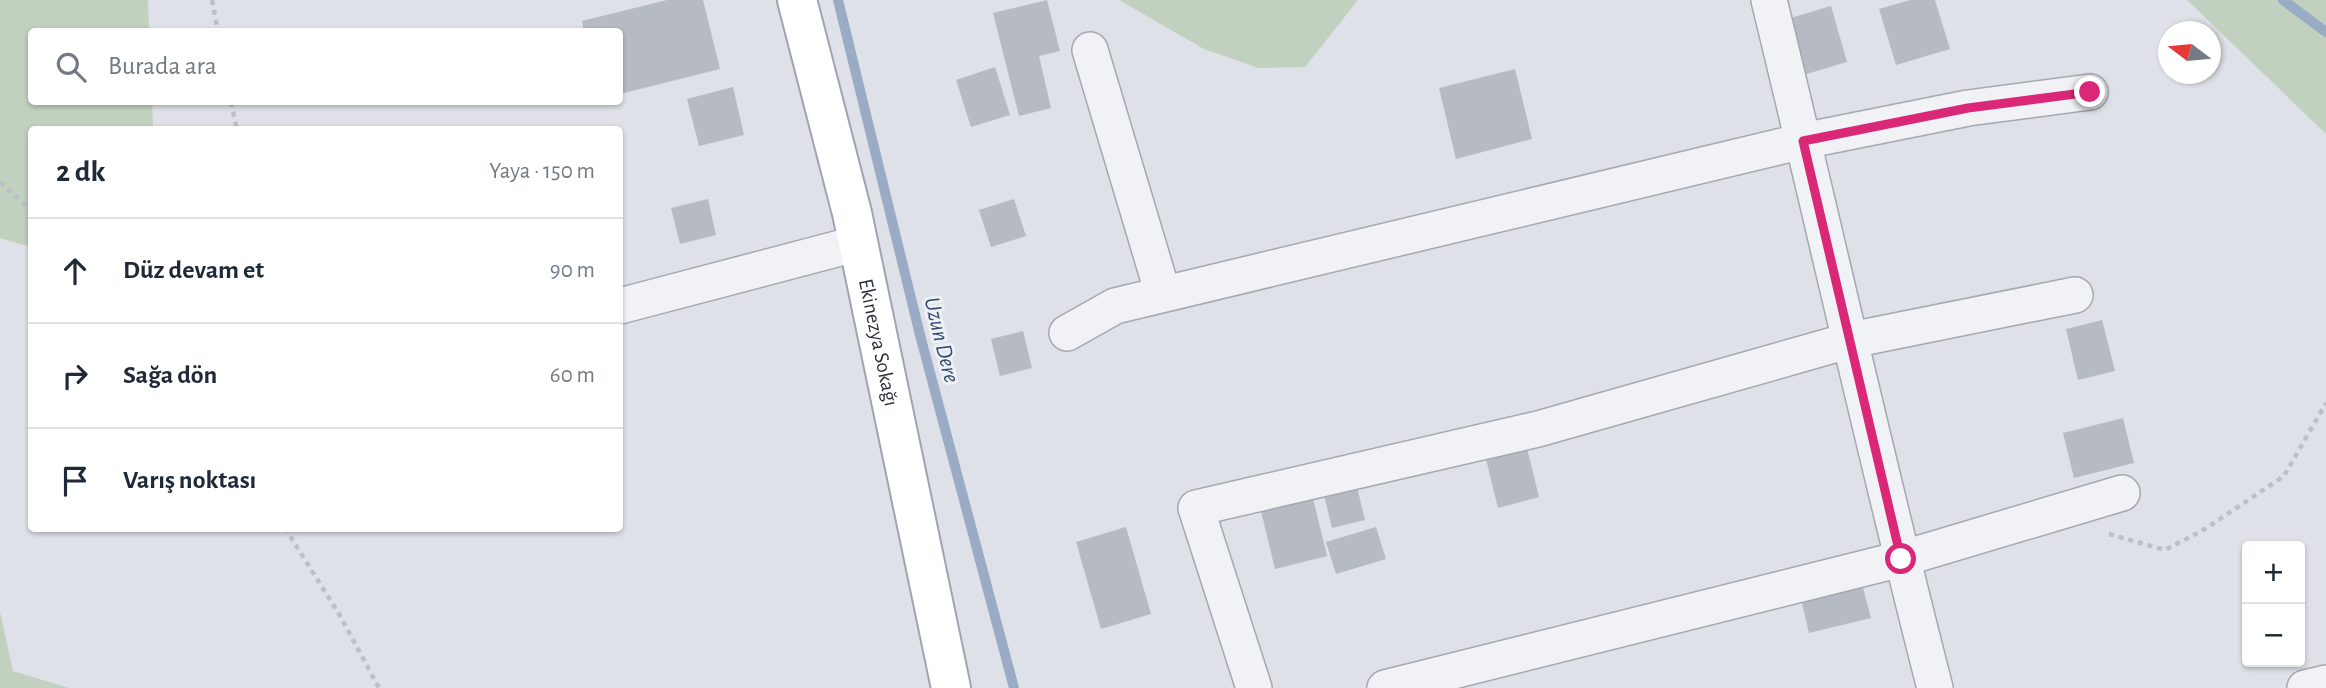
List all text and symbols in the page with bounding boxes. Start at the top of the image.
north arrow [2158,21,2221,84]
search box [28,28,623,105]
icon: search [52,48,90,86]
text: Burada ara [108,53,217,79]
route end [2074,76,2105,107]
text: 2 dk [56,157,105,187]
text: Yaya · 150 m [489,160,595,183]
icon: ahead [56,252,94,290]
text: Düz devam et [123,257,264,283]
text: 90 m [550,259,595,282]
street label: Ekinezya Sokağı [855,277,902,408]
water label: Uzun Dere [919,295,963,385]
icon: right [56,357,94,395]
text: Sağa dön [123,362,217,388]
text: 60 m [550,364,595,387]
icon: arrive [56,462,94,500]
text: Varış noktası [123,467,256,493]
map controls [2242,541,2305,667]
button: + [2242,541,2305,604]
route start [1885,543,1916,574]
button: − [2242,604,2305,667]

